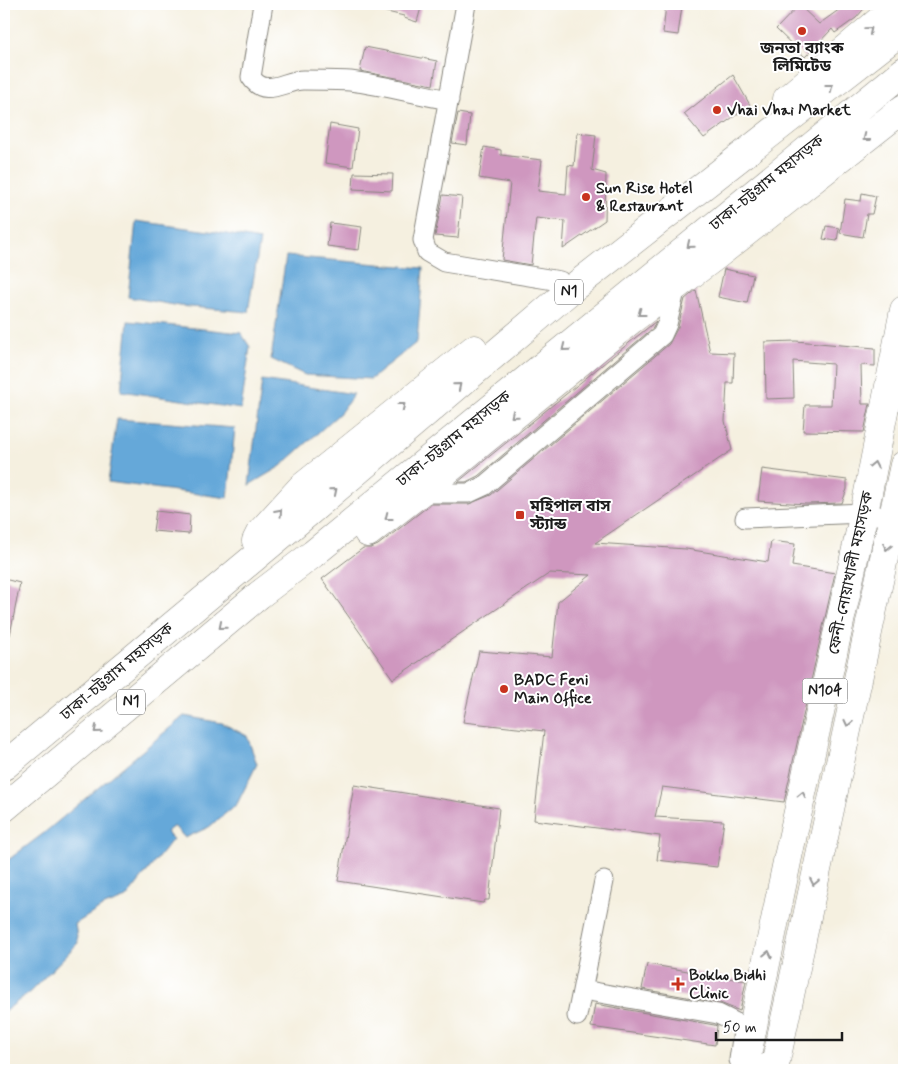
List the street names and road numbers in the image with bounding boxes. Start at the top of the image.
street label: ঢাকা-চট্টগ্রাম মহাসড়ক [705,130,829,236]
road number: N1 [555,280,583,304]
street label: ঢাকা-চট্টগ্রাম মহাসড়ক [392,386,516,492]
street label: ফেনী-নোয়াখালী মহাসড়ক [823,489,879,656]
street label: ঢাকা-চট্টগ্রাম মহাসড়ক [55,618,179,726]
road number: N104 [802,678,848,704]
road number: N1 [117,690,145,714]

